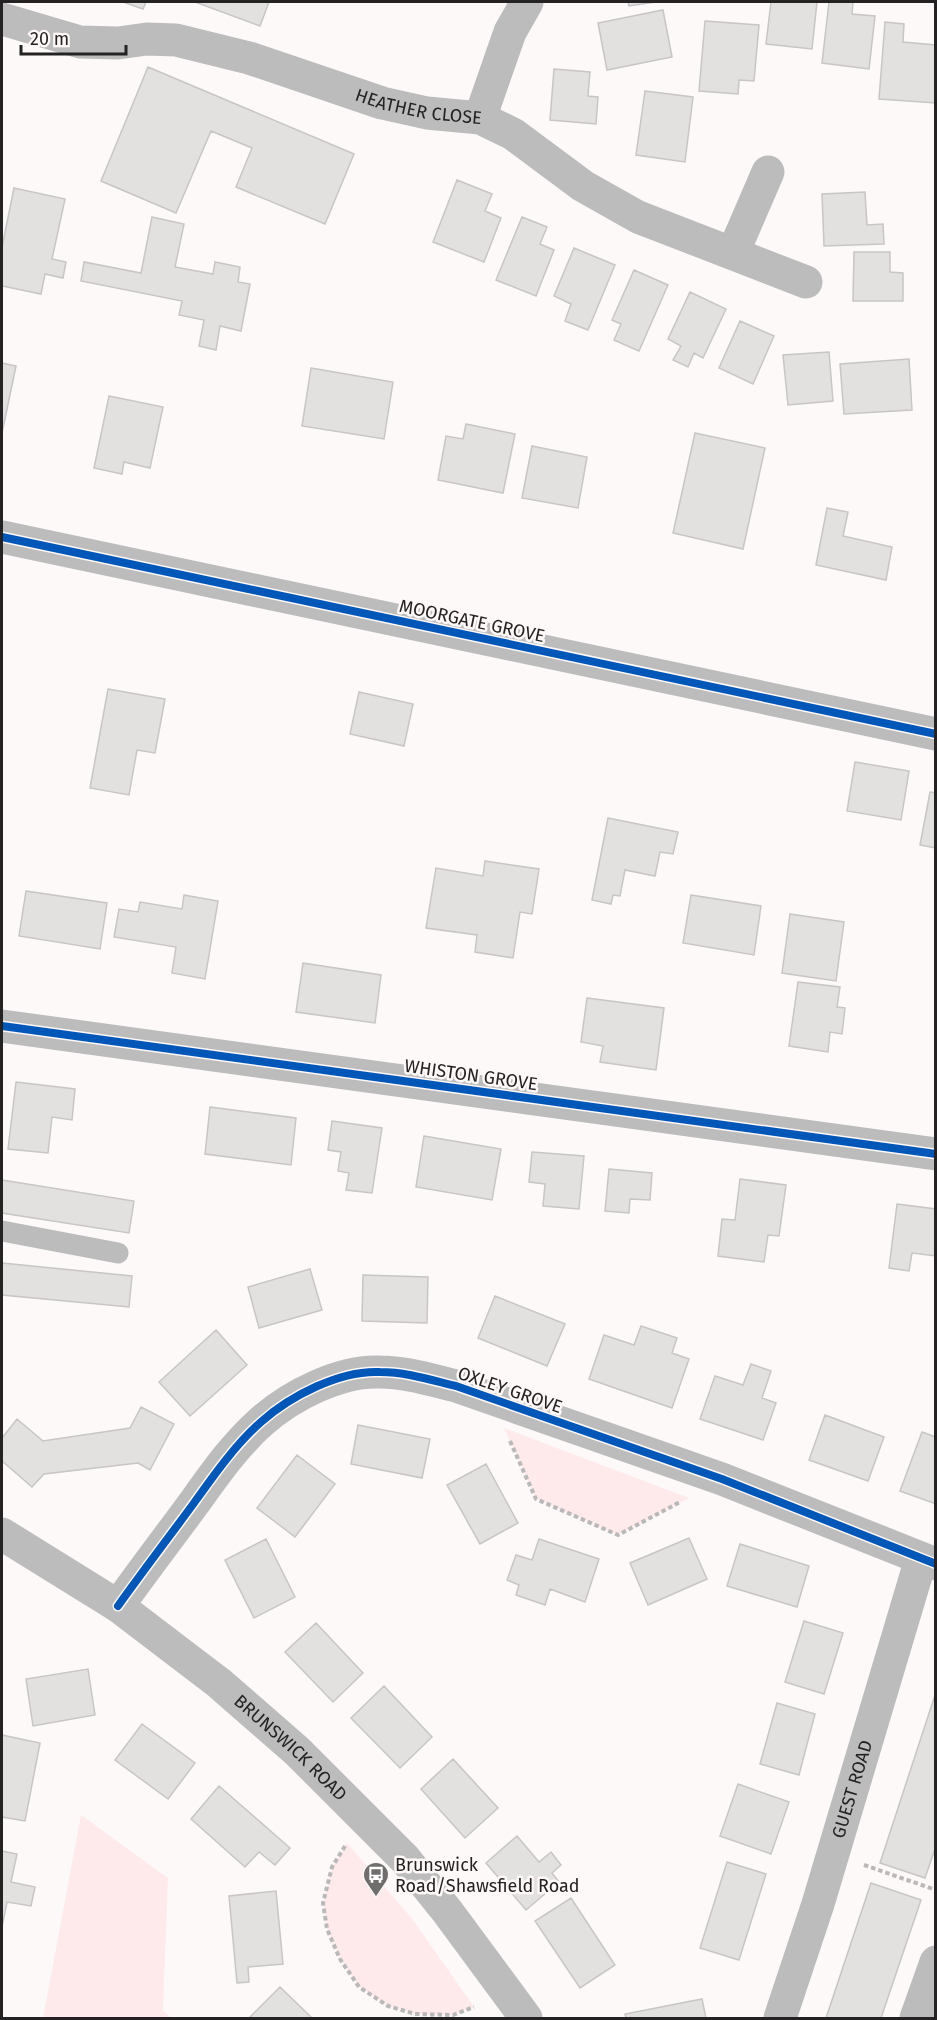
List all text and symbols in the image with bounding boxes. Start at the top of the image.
scale bar [21,18,126,56]
text: 20 m [30,28,69,50]
street label: HEATHER CLOSE [353,84,483,129]
street label: MOORGATE GROVE [397,595,547,647]
street label: WHISTON GROVE [403,1055,539,1095]
street label: OXLEY GROVE [455,1362,565,1418]
street label: BRUNSWICK ROAD [229,1690,352,1806]
street label: GUEST ROAD [827,1738,877,1841]
place label: Brunswick Road/Shawsfield Road [395,1854,580,1897]
bus stop icon: Brunswick Road/Shawsfield Road [361,1860,391,1898]

